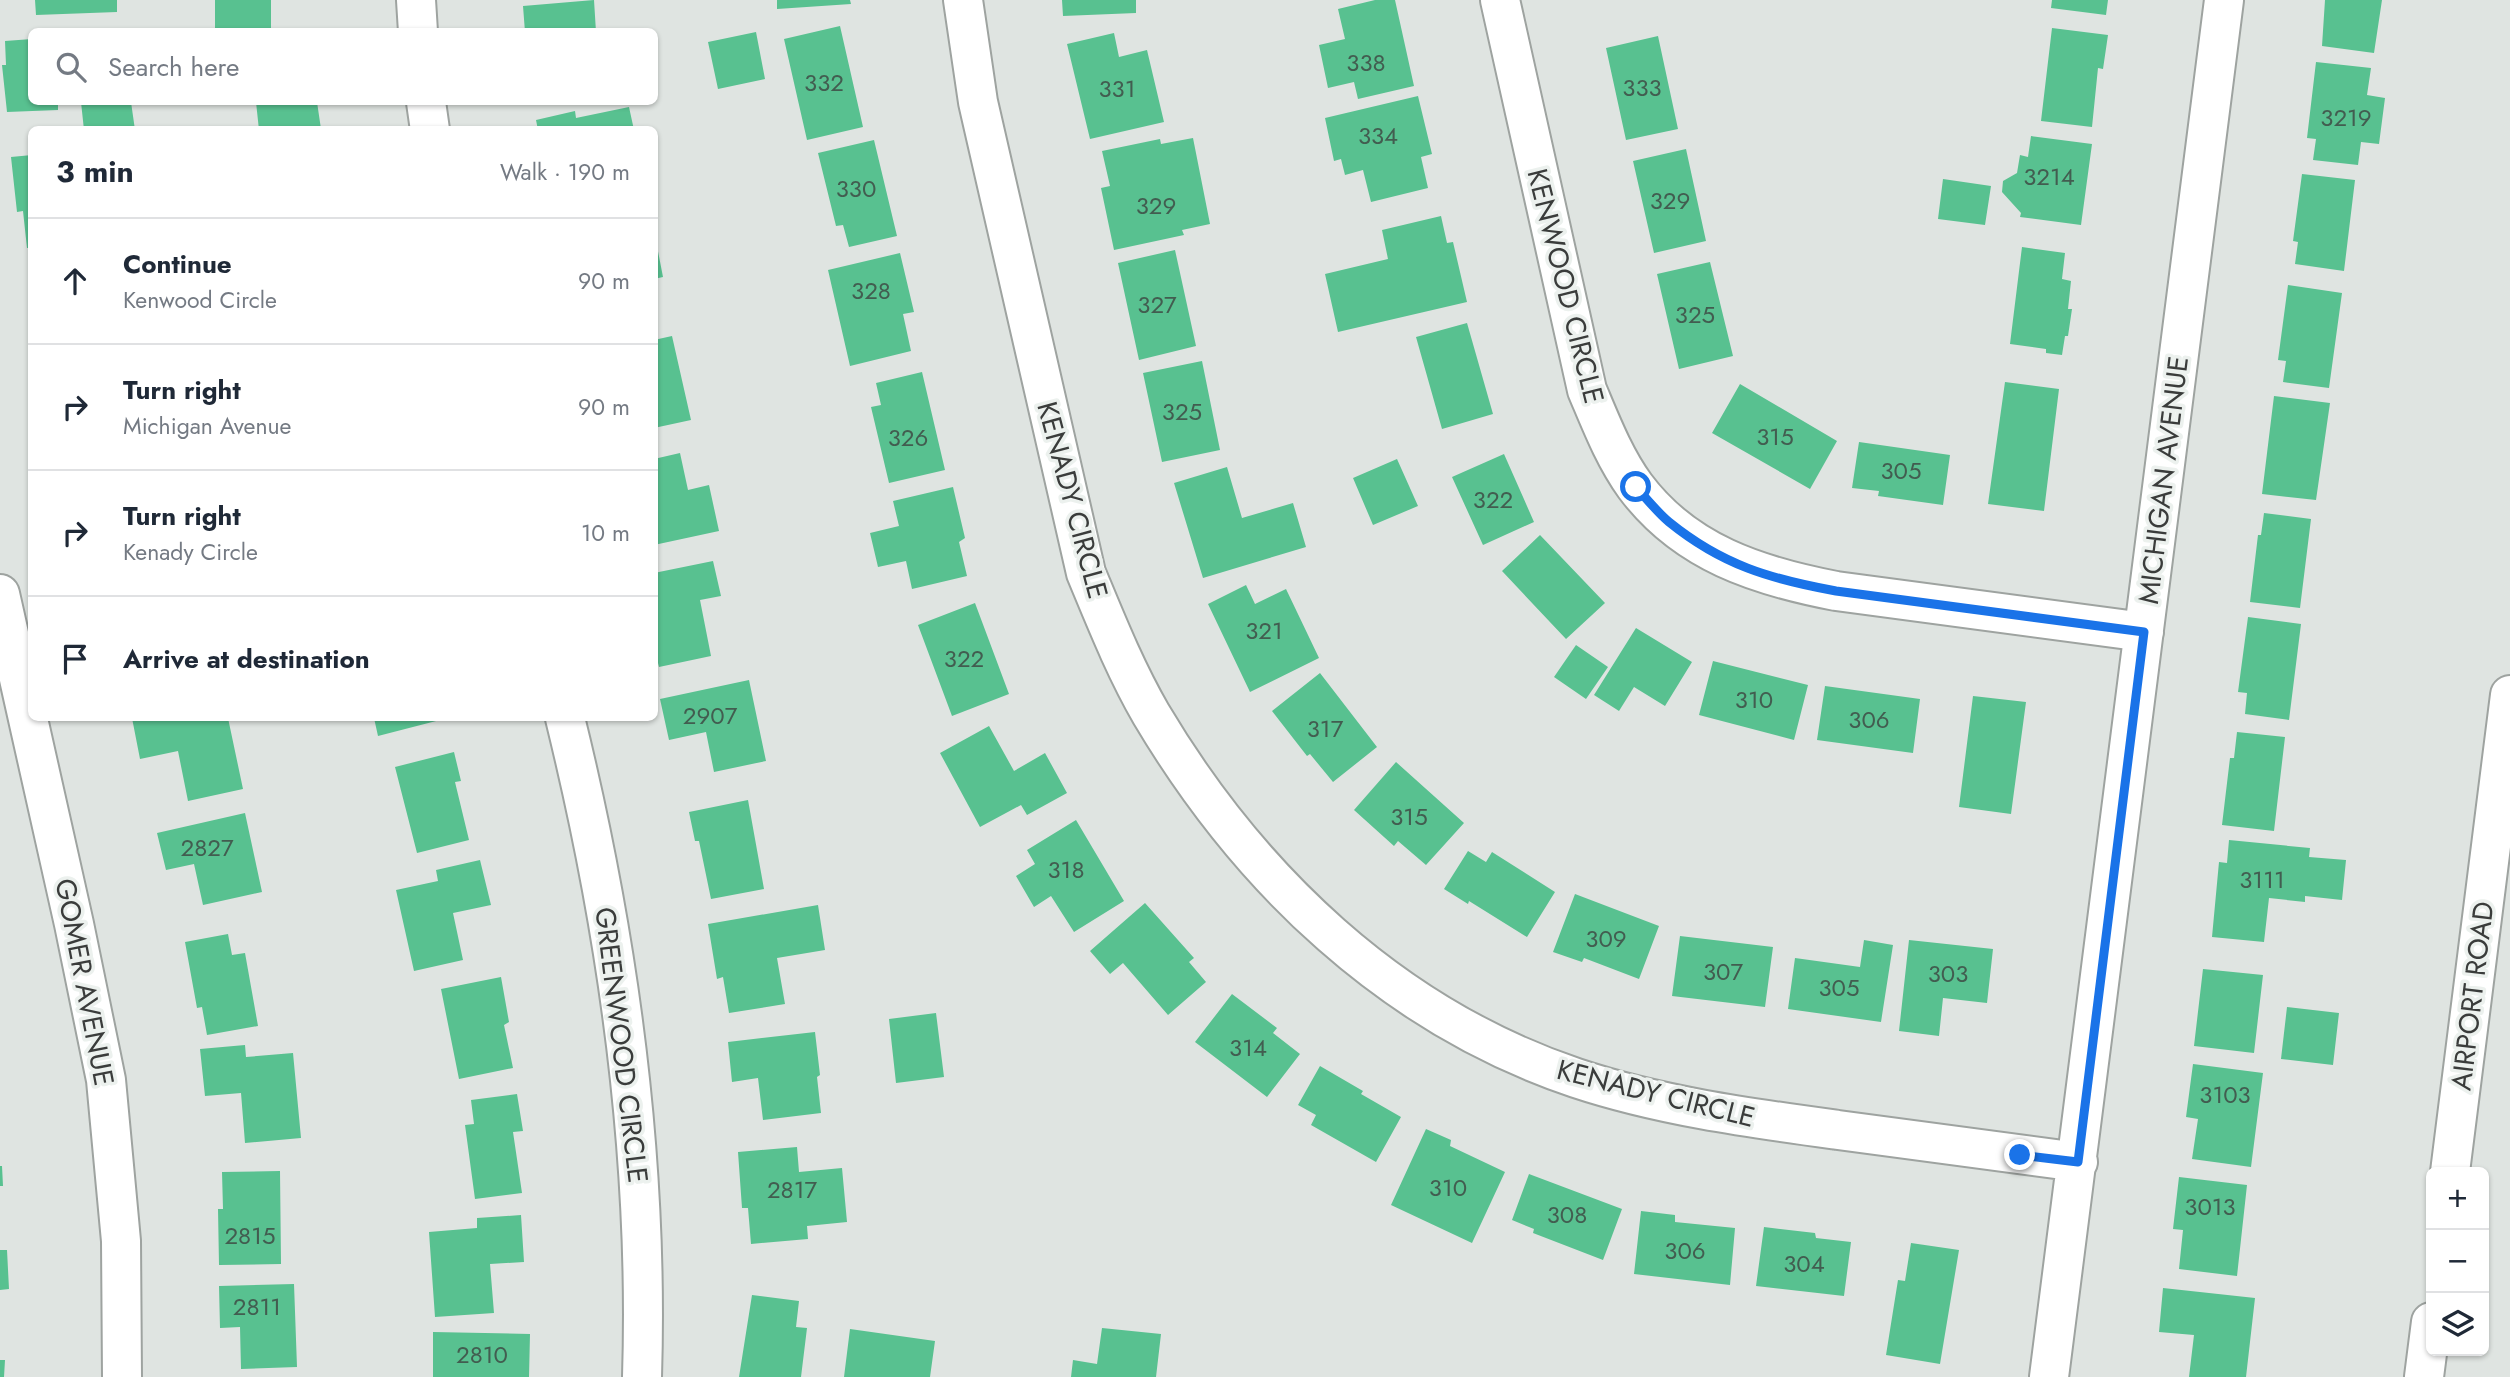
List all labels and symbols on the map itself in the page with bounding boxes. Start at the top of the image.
house number: 338 [1346,45,1386,80]
house number: 332 [804,65,844,100]
house number: 333 [1622,70,1662,105]
house number: 331 [1098,71,1136,106]
house number: 3219 [2320,100,2372,135]
house number: 334 [1358,118,1398,153]
house number: 3214 [2023,159,2075,194]
street label: KENWOOD CIRCLE [1516,164,1615,408]
house number: 330 [836,171,876,206]
house number: 329 [1650,183,1690,218]
house number: 329 [1136,188,1176,223]
house number: 328 [851,273,891,308]
house number: 327 [1137,287,1177,322]
house number: 325 [1675,297,1715,332]
street label: MICHIGAN AVENUE [2128,354,2199,606]
house number: 325 [1162,394,1202,429]
street label: KENADY CIRCLE [1026,397,1119,603]
house number: 315 [1756,419,1794,454]
house number: 326 [888,420,928,455]
house number: 305 [1880,453,1922,488]
route start [1620,471,1651,502]
house number: 322 [1473,482,1513,517]
house number: 321 [1245,613,1283,648]
house number: 322 [944,641,984,676]
house number: 310 [1735,682,1773,717]
house number: 2907 [683,698,738,733]
house number: 306 [1848,702,1890,737]
house number: 317 [1307,711,1344,746]
house number: 315 [1390,799,1428,834]
house number: 2827 [180,830,234,865]
house number: 318 [1047,852,1085,887]
house number: 3111 [2239,862,2285,897]
street label: GOMER AVENUE [44,875,125,1089]
street label: AIRPORT ROAD [2441,899,2504,1093]
street label: GREENWOOD CIRCLE [584,905,659,1185]
house number: 309 [1585,921,1627,956]
house number: 307 [1703,954,1743,989]
house number: 303 [1928,956,1968,991]
house number: 305 [1818,970,1860,1005]
house number: 314 [1229,1030,1267,1065]
street label: KENADY CIRCLE [1553,1049,1759,1138]
house number: 3103 [2199,1077,2251,1112]
route end [2004,1139,2035,1170]
house number: 310 [1429,1170,1467,1205]
house number: 2817 [767,1172,817,1207]
house number: 3013 [2184,1189,2236,1224]
house number: 308 [1547,1197,1587,1232]
house number: 2815 [224,1218,276,1253]
house number: 306 [1664,1233,1706,1268]
house number: 304 [1783,1246,1825,1281]
house number: 2811 [233,1289,281,1324]
house number: 2810 [456,1337,508,1372]

